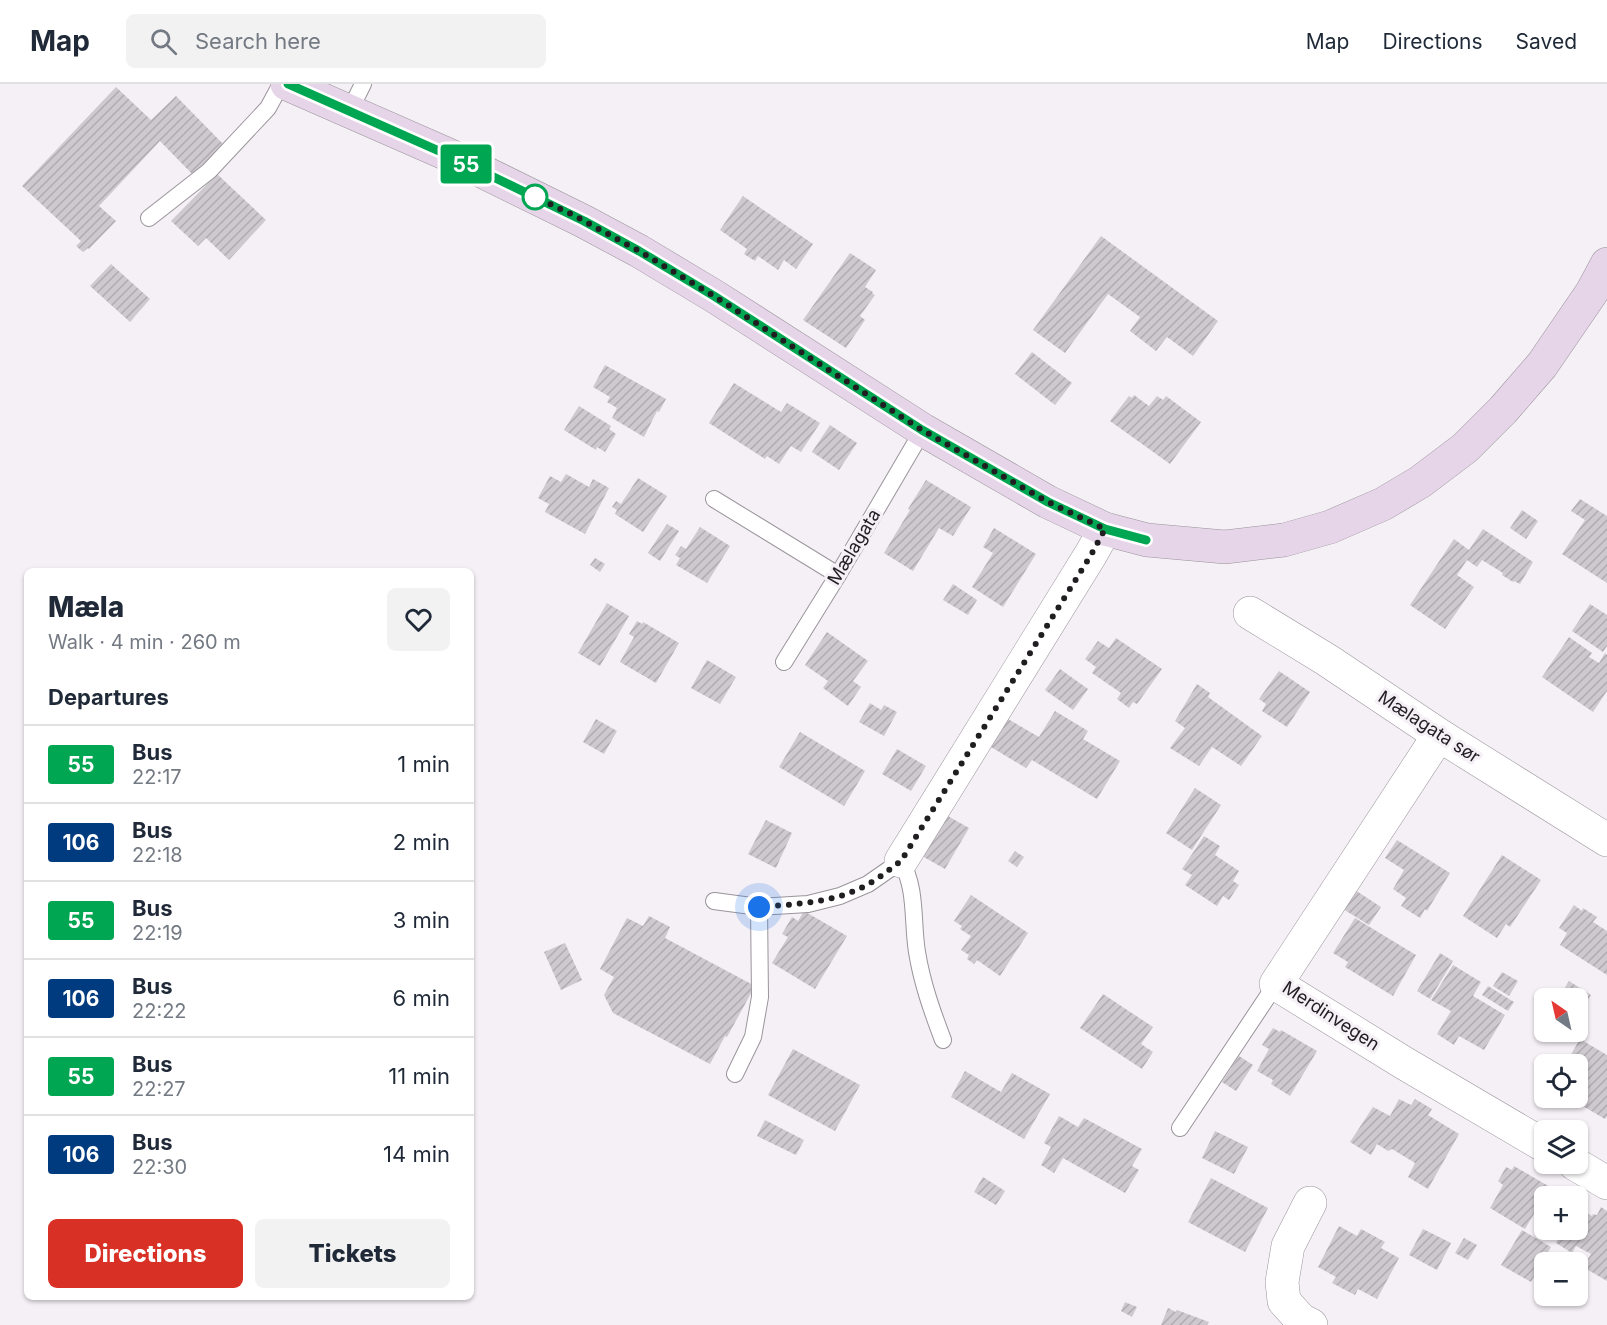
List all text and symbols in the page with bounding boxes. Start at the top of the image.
search box [126,14,546,68]
text: Map [30,24,90,58]
icon: search [147,25,180,58]
text: Search here [195,28,321,54]
text: Map [1306,29,1349,54]
text: Directions [1382,29,1483,54]
text: Saved [1516,29,1577,54]
line badge: 55 [439,144,493,184]
text: 55 [453,152,479,177]
unlabelled marker [522,184,548,210]
street label: Mælagata [823,505,884,588]
button: heart [387,588,450,651]
text: Mæla [48,590,124,624]
text: Walk · 4 min · 260 m [48,630,241,654]
text: Departures [48,684,169,710]
street label: Mælagata sør [1375,686,1484,767]
text: Bus [132,739,173,765]
text: 1 min [397,751,450,777]
text: 55 [68,752,94,777]
text: 22:17 [132,765,182,789]
text: Bus [132,817,173,843]
text: 2 min [393,829,450,855]
text: 106 [63,830,99,855]
text: 22:18 [132,843,183,867]
your location [744,892,774,922]
text: Bus [132,895,173,921]
text: 3 min [393,907,450,933]
text: 55 [68,908,94,933]
text: 22:19 [132,921,183,945]
text: Bus [132,973,173,999]
street label: Merdinvegen [1279,976,1384,1055]
text: 6 min [393,985,450,1011]
text: 106 [63,986,99,1011]
north arrow [1534,988,1588,1042]
map controls [1534,988,1588,1306]
text: 22:22 [132,999,187,1023]
text: Bus [132,1051,173,1077]
button: locate [1534,1054,1588,1108]
text: 11 min [388,1063,450,1089]
text: 55 [68,1064,94,1089]
text: 22:27 [132,1077,186,1101]
button: layers [1534,1120,1588,1174]
text: Bus [132,1129,173,1155]
text: 14 min [383,1141,450,1167]
text: 106 [63,1142,99,1167]
text: 22:30 [132,1155,187,1179]
button: + [1534,1186,1588,1240]
button: Directions [48,1219,243,1288]
button: Tickets [255,1219,450,1288]
button: − [1534,1252,1588,1306]

